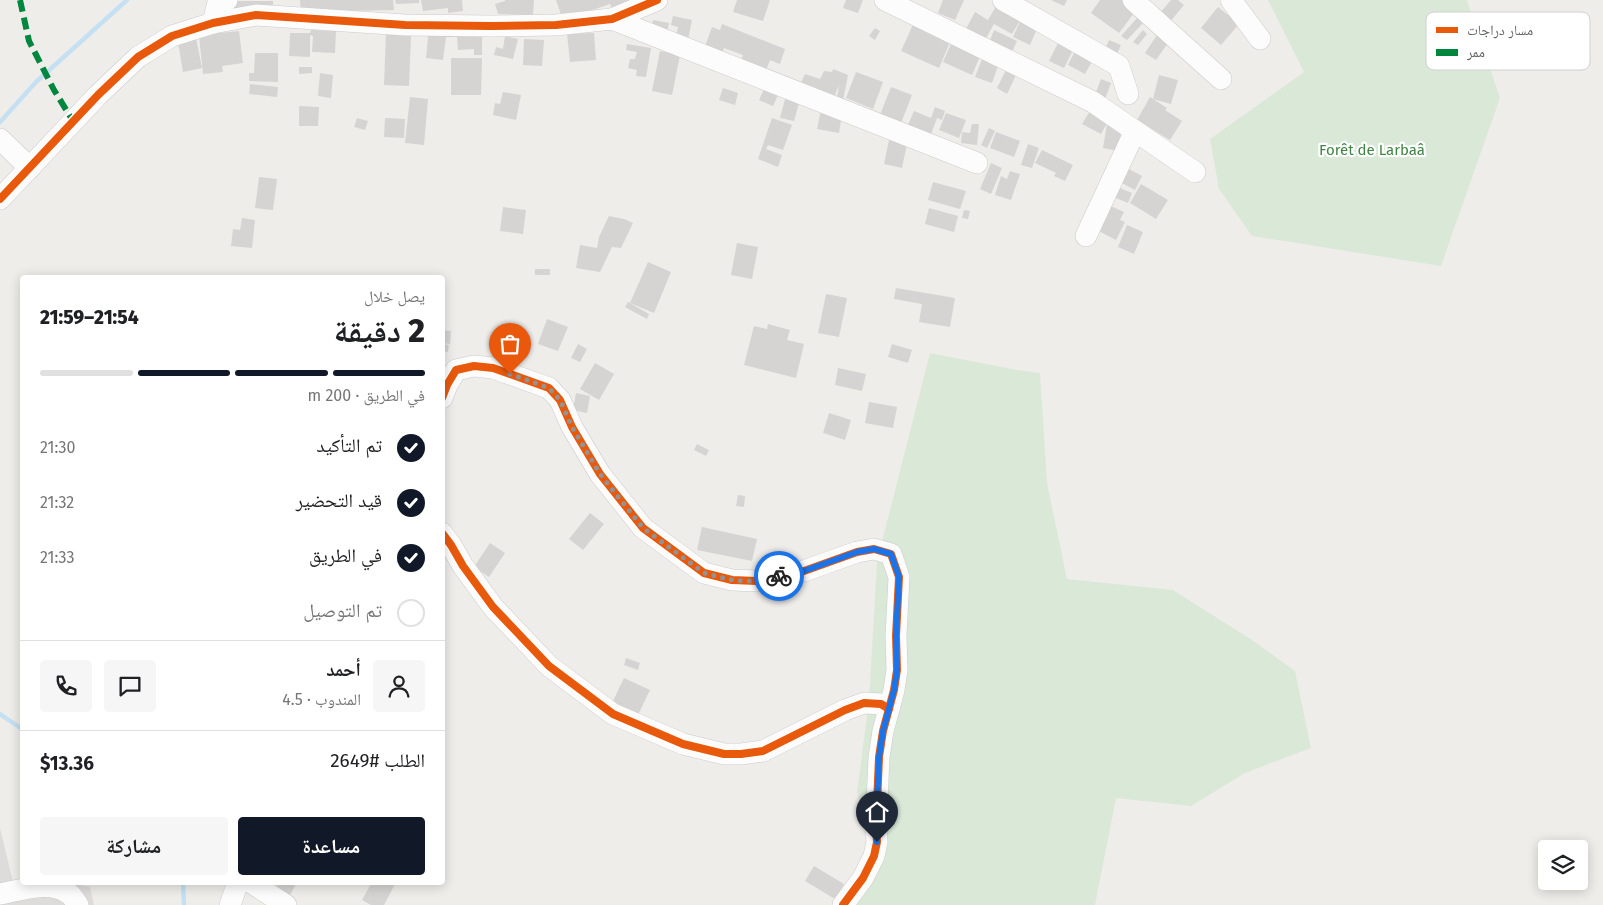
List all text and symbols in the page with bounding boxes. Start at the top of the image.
legend [1426,12,1590,70]
text: مسار دراجات [1467,22,1533,39]
text: ممر [1466,44,1485,61]
park label: Forêt de Larbaâ [1319,141,1425,159]
text: يصل خلال [364,287,425,306]
text: 21:54–21:59 [40,306,139,329]
text: 2 دقيقة [334,312,425,350]
pin [489,323,531,374]
icon: bag [496,330,524,358]
text: في الطريق · 200 m [307,386,425,405]
text: تم التأكيد [316,434,382,457]
icon: check [397,434,425,462]
text: 21:30 [40,438,75,457]
text: قيد التحضير [296,489,382,512]
icon: check [397,489,425,517]
text: 21:32 [40,493,74,512]
text: في الطريق [309,544,382,567]
icon: check [397,544,425,572]
text: 21:33 [40,548,74,567]
courier [754,551,804,601]
icon: bike [765,562,793,590]
text: تم التوصيل [303,599,382,622]
text: أحمد [326,658,361,681]
button: phone [40,660,92,712]
button: chat [104,660,156,712]
button: person [373,660,425,712]
text: المندوب · 4.5 [282,690,361,709]
text: الطلب #2649 [330,749,425,772]
text: $13.36 [40,752,94,775]
pin [856,791,898,842]
icon: home [863,798,891,826]
button: مشاركة [40,817,228,875]
button: مساعدة [238,817,425,875]
map controls [1538,840,1588,890]
button: layers [1538,840,1588,890]

